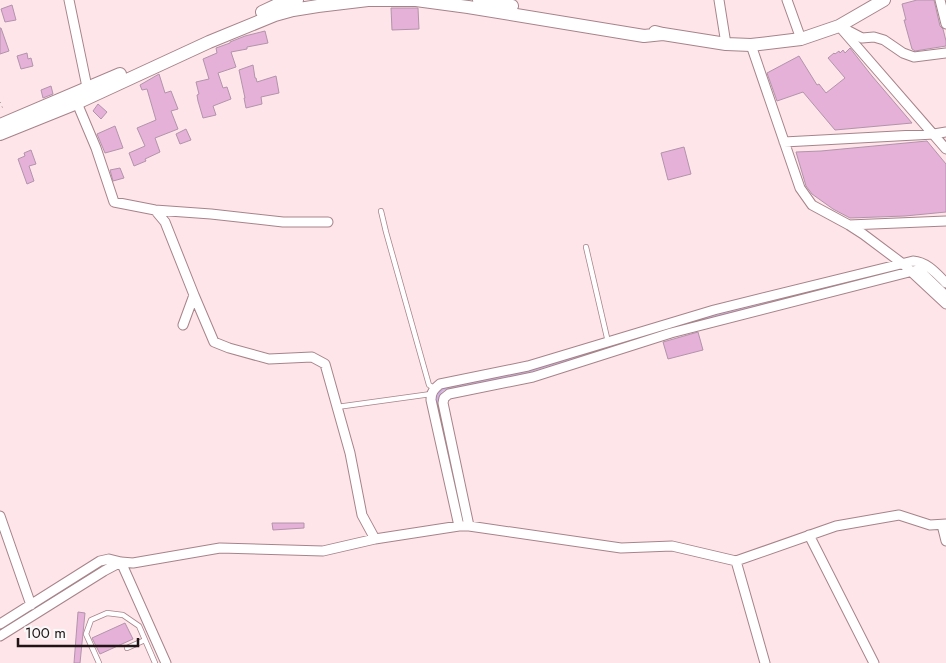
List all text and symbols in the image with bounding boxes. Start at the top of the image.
scale bar [18,616,138,648]
text: 100 m [25,622,66,644]

